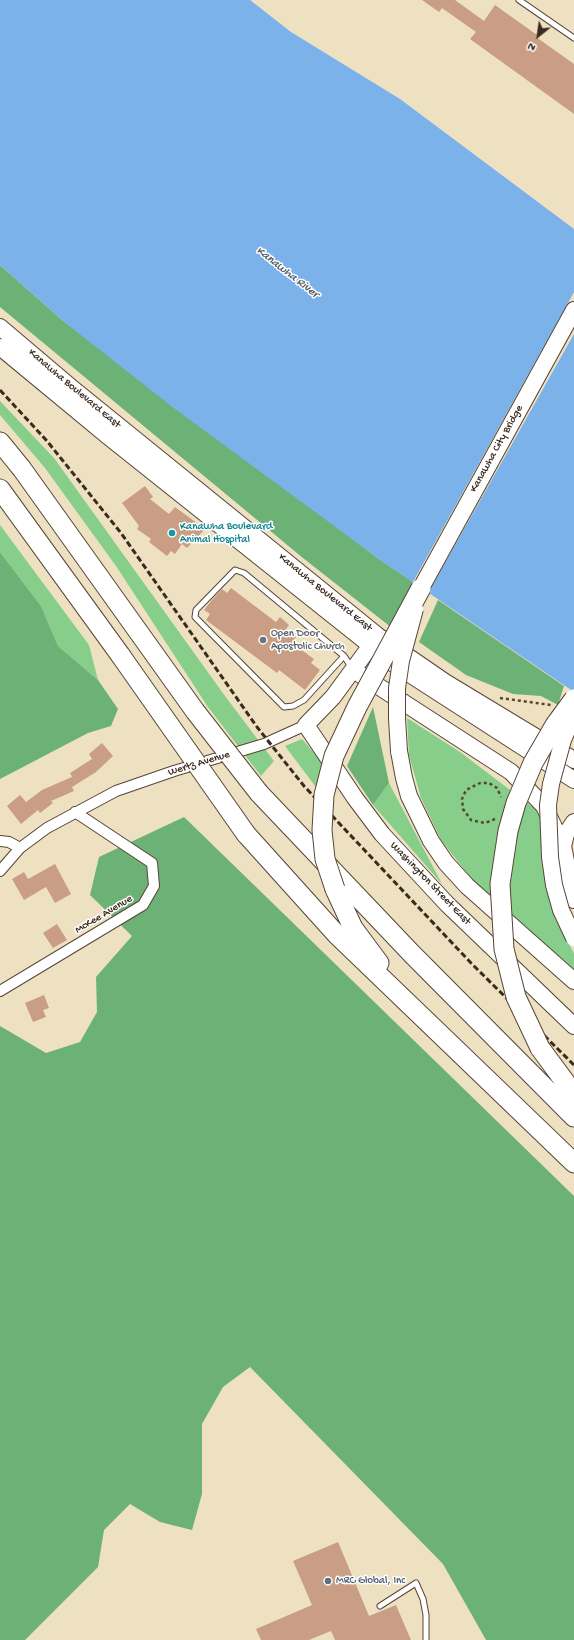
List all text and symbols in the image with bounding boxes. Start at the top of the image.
north arrow [518,16,558,56]
text: N [526,39,538,53]
water label: Kanawha River [253,244,321,302]
street label: Kanawha Boulevard East [25,346,123,432]
street label: Kanawha City Bridge [468,403,526,495]
place label: Kanawha Boulevard Animal Hospital [180,520,273,546]
marker: Kanawha Boulevard Animal Hospital [167,528,177,538]
street label: Kanawha Boulevard East [276,551,374,635]
place label: Open Door Apostolic Church [271,627,345,653]
marker: Open Door Apostolic Church [258,635,268,645]
street label: Wertz Avenue [166,748,232,780]
street label: Washington Street East [387,840,473,928]
street label: McKee Avenue [73,893,135,937]
place label: MRC Global, Inc [336,1574,405,1588]
marker: MRC Global, Inc [323,1576,333,1586]

